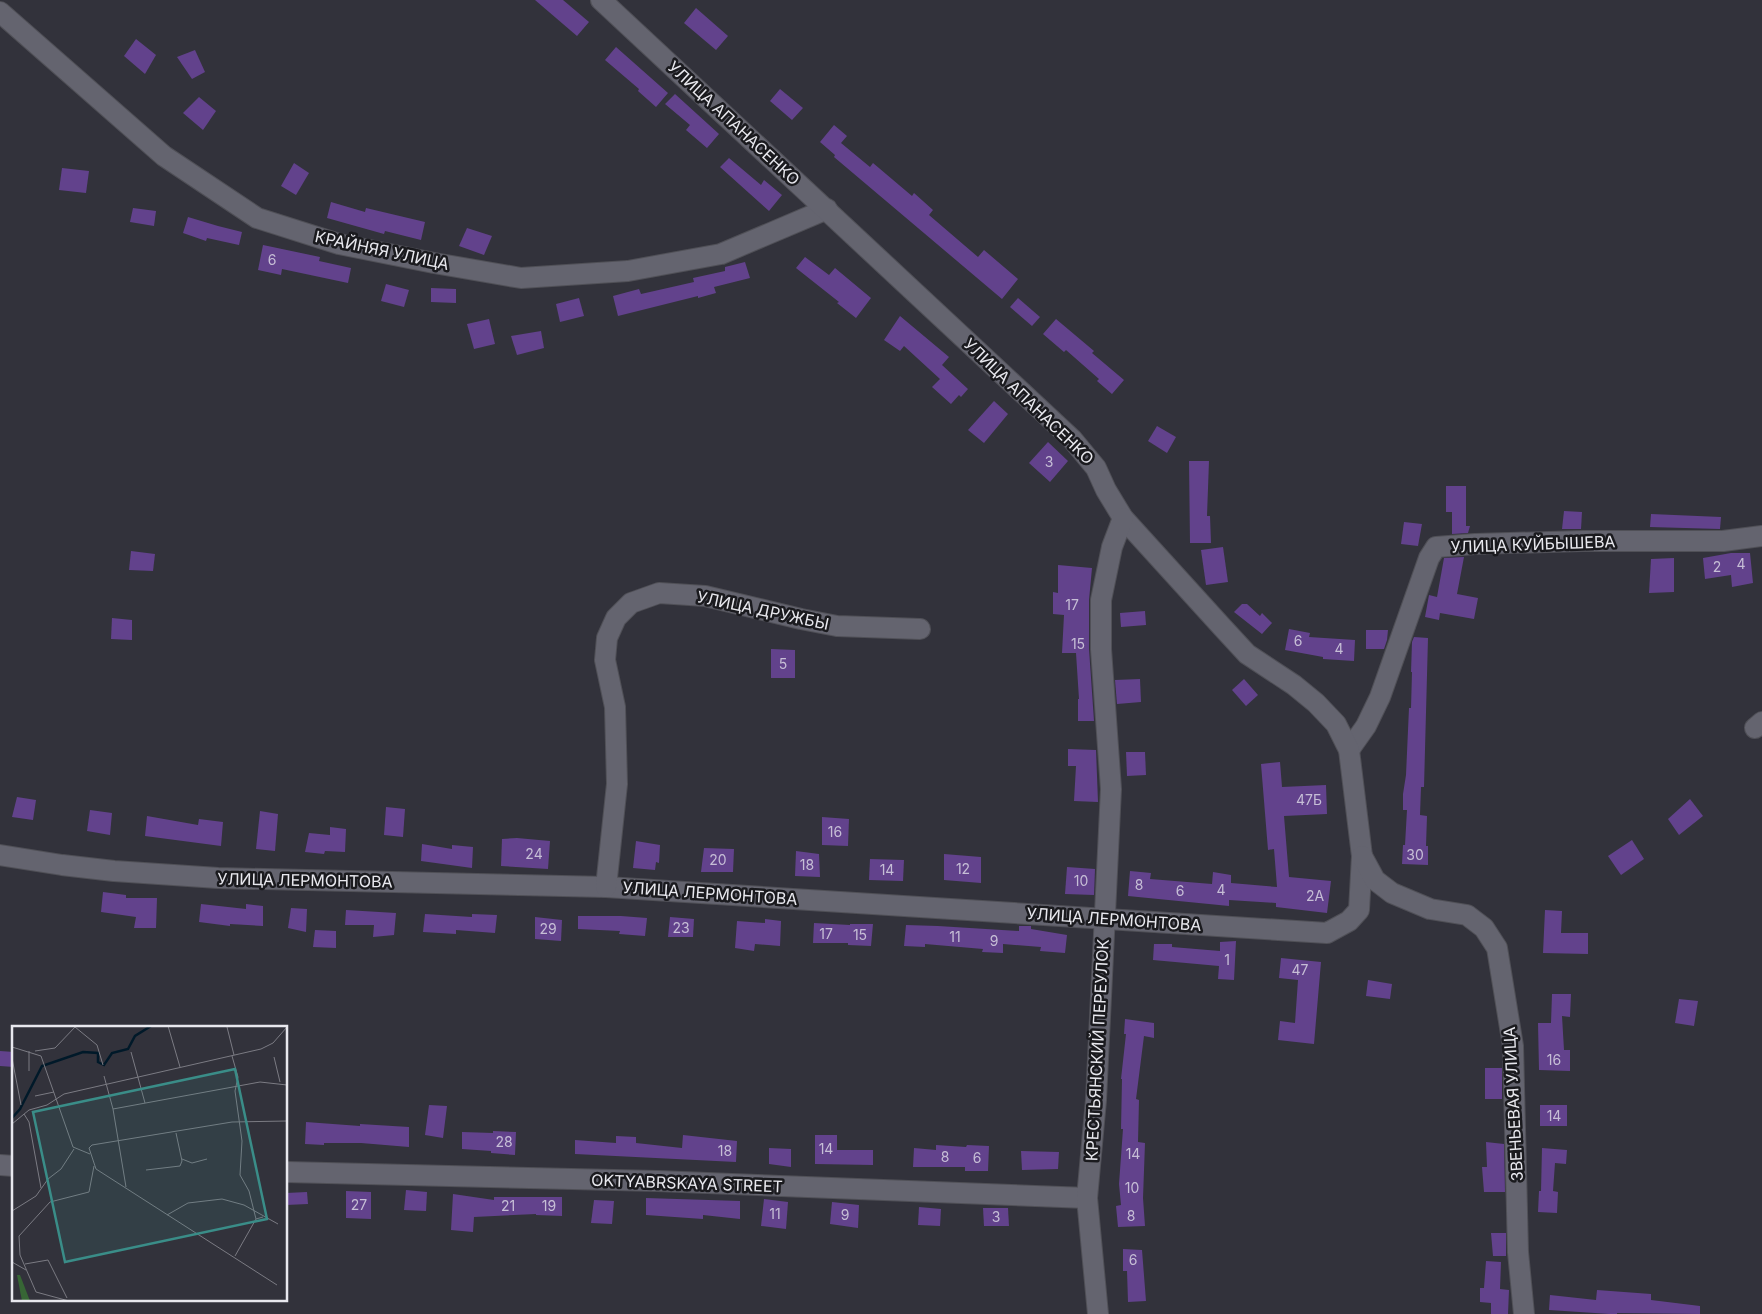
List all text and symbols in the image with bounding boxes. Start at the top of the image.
street label: УЛИЦА АПАНАСЕНКО [664,57,804,189]
street label: КРАЙНЯЯ УЛИЦА [313,226,451,274]
house number: 6 [268,251,276,268]
street label: УЛИЦА АПАНАСЕНКО [960,334,1098,468]
house number: 3 [1045,453,1053,470]
street label: УЛИЦА КУЙБЫШЕВА [1450,531,1616,557]
house number: 4 [1736,555,1746,572]
house number: 2 [1713,558,1721,575]
street label: УЛИЦА ДРУЖБЫ [695,586,831,634]
house number: 17 [1065,596,1079,613]
house number: 6 [1294,632,1302,649]
house number: 15 [1071,635,1085,652]
house number: 4 [1334,640,1344,657]
house number: 5 [779,655,787,672]
house number: 47Б [1296,791,1322,808]
house number: 16 [828,823,842,840]
house number: 24 [525,845,543,862]
house number: 30 [1406,846,1424,863]
house number: 20 [709,851,727,868]
house number: 18 [800,856,814,873]
house number: 12 [956,860,970,877]
house number: 14 [880,861,894,878]
street label: УЛИЦА ЛЕРМОНТОВА [217,868,393,892]
house number: 10 [1074,872,1088,889]
house number: 8 [1135,876,1143,893]
street label: УЛИЦА ЛЕРМОНТОВА [622,877,798,909]
house number: 4 [1216,881,1226,898]
house number: 6 [1176,882,1184,899]
house number: 2А [1306,887,1324,904]
street label: УЛИЦА ЛЕРМОНТОВА [1026,903,1202,935]
house number: 23 [672,919,690,936]
house number: 29 [539,920,557,937]
house number: 17 [819,925,833,942]
house number: 15 [853,926,867,943]
house number: 11 [949,928,961,945]
house number: 9 [990,932,998,949]
street label: КРЕСТЬЯНСКИЙ ПЕРЕУЛОК [1081,938,1113,1162]
house number: 1 [1224,951,1230,968]
house number: 47 [1292,961,1309,978]
inset map [12,1026,288,1302]
street label: ЗВЕНЬЕВАЯ УЛИЦА [1499,1026,1527,1182]
house number: 16 [1547,1051,1561,1068]
house number: 14 [1547,1107,1561,1124]
house number: 28 [495,1133,513,1150]
house number: 14 [819,1140,833,1157]
house number: 18 [718,1142,732,1159]
house number: 14 [1126,1145,1140,1162]
house number: 8 [941,1148,949,1165]
house number: 6 [973,1149,981,1166]
street label: OKTYABRSKAYA STREET [591,1170,783,1196]
house number: 10 [1125,1179,1139,1196]
house number: 27 [351,1196,367,1213]
house number: 21 [501,1197,515,1214]
house number: 19 [542,1197,556,1214]
house number: 11 [769,1205,781,1222]
house number: 9 [841,1206,849,1223]
house number: 8 [1127,1207,1135,1224]
house number: 3 [992,1208,1000,1225]
house number: 6 [1129,1251,1137,1268]

